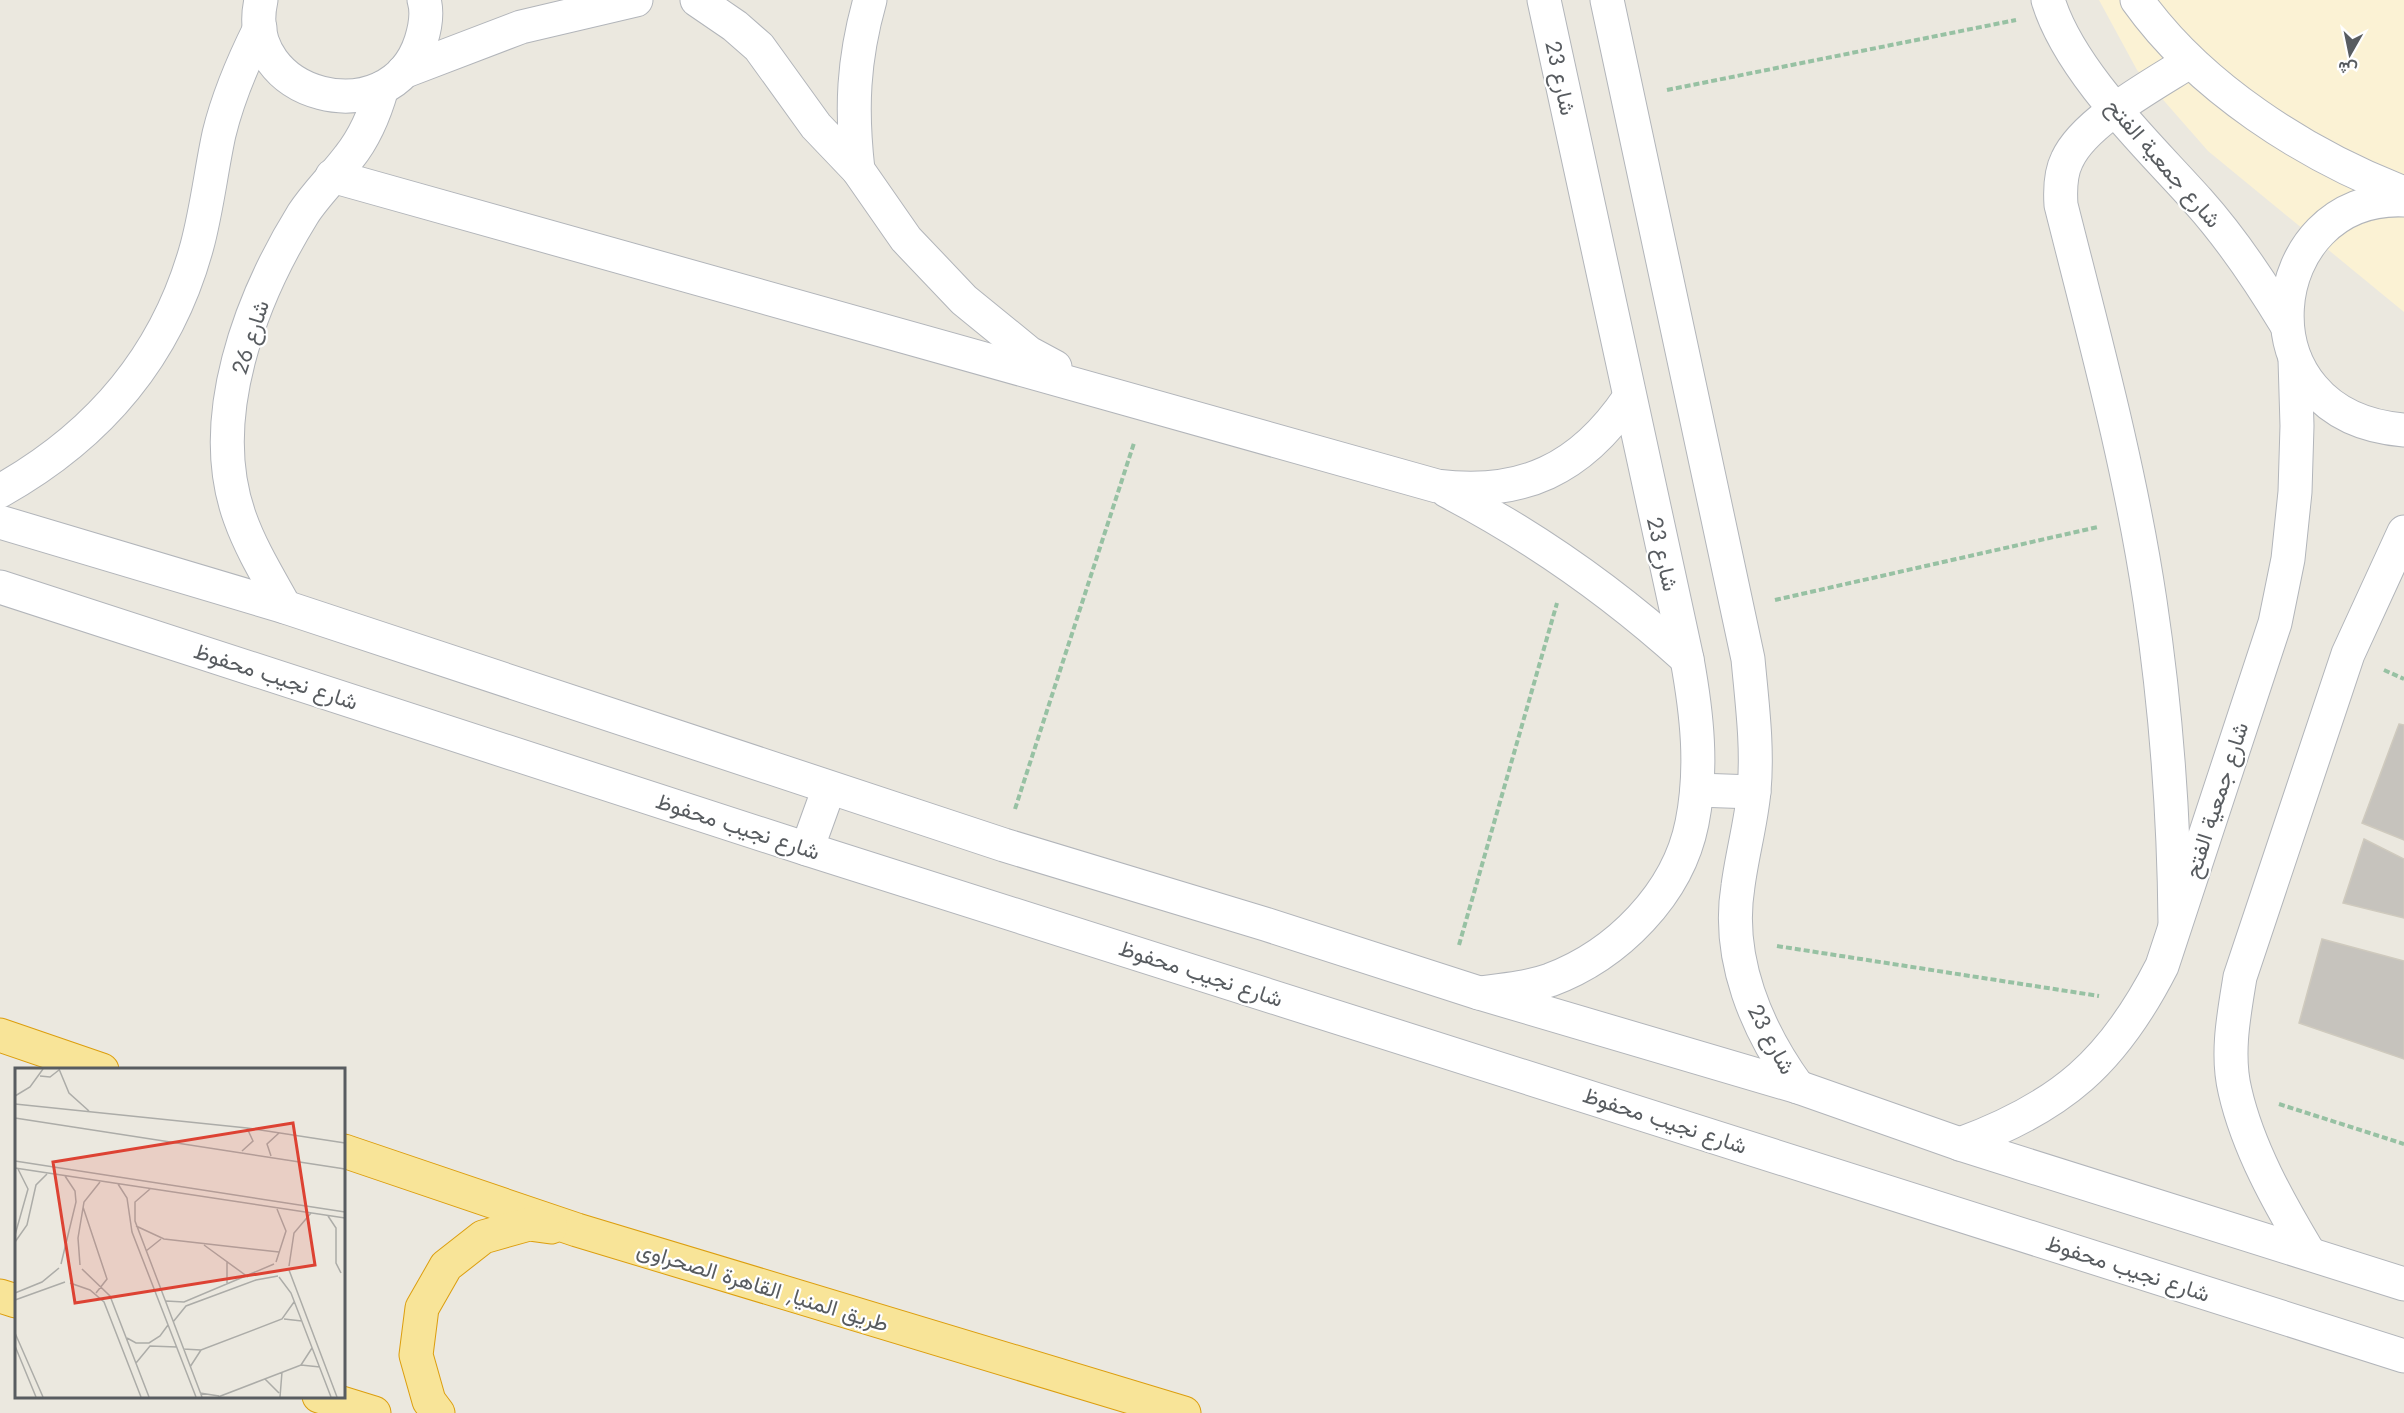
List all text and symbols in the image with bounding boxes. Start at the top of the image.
north arrow [2320,24,2380,84]
street label: شارع 23 [1538,38,1584,118]
text: ش [2336,55,2359,81]
street label: شارع جمعية الفتح [2099,91,2229,235]
street label: شارع 26 [223,296,277,378]
street label: شارع 23 [1639,514,1687,594]
street label: شارع نجيب محفوظ [190,634,362,718]
street label: شارع جمعية الفتح [2176,718,2256,882]
street label: شارع نجيب محفوظ [652,784,824,868]
street label: شارع نجيب محفوظ [1115,931,1287,1015]
street label: شارع 23 [1740,998,1804,1080]
inset map [15,1068,345,1398]
street label: شارع نجيب محفوظ [1579,1078,1751,1162]
street label: شارع نجيب محفوظ [2042,1226,2214,1310]
street label: طريق المنيا, القاهرة الصحراوى [633,1232,893,1340]

